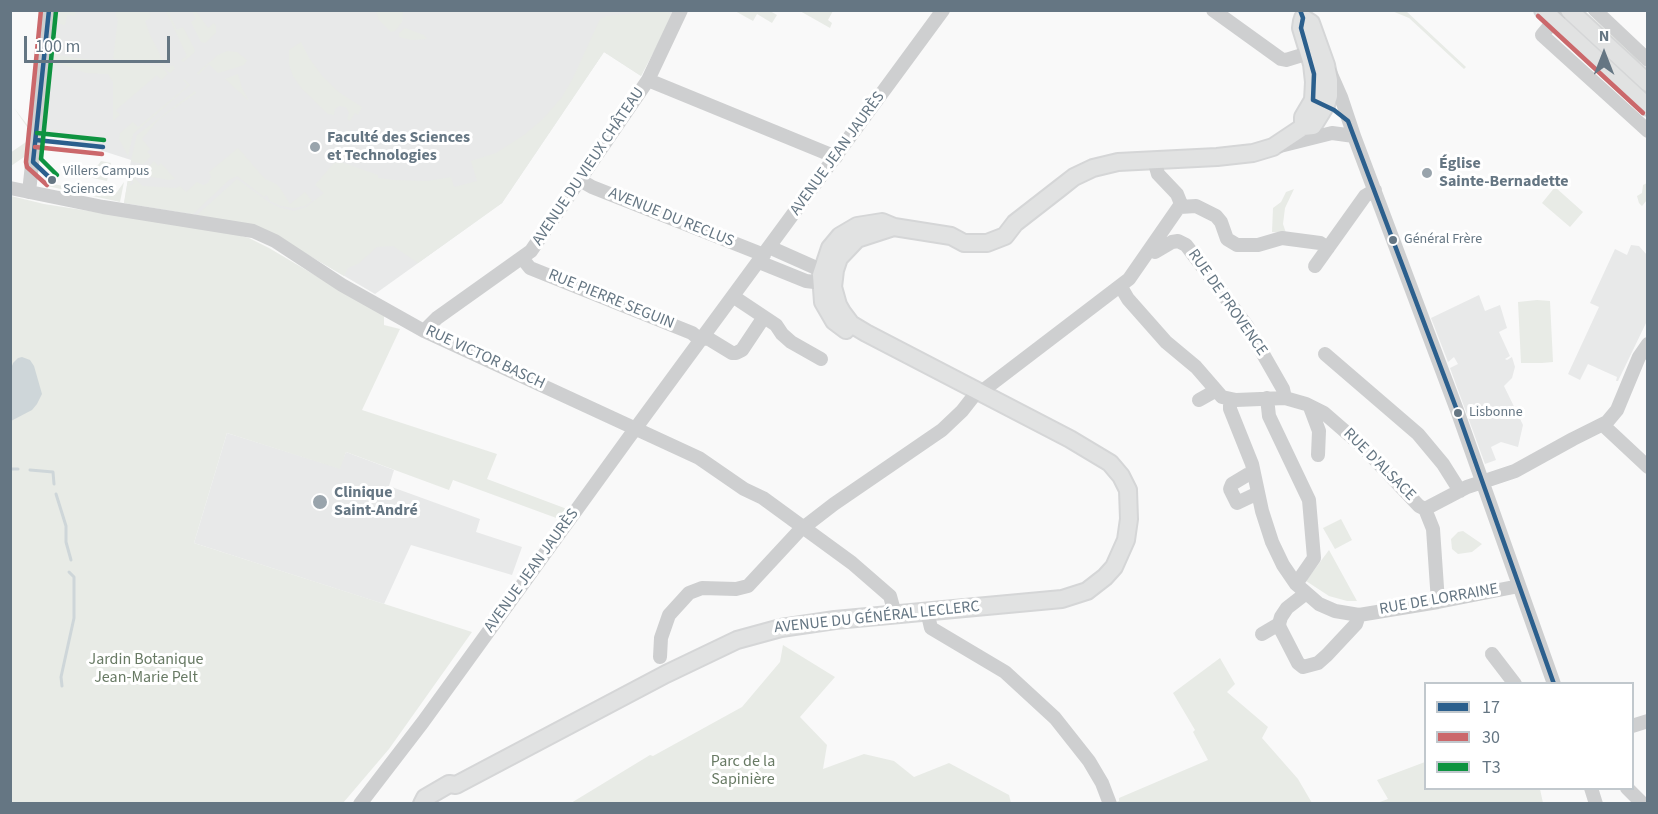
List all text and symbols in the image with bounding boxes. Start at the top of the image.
scale bar [27,24,172,62]
north arrow [1574,24,1634,84]
text: N [1599,25,1609,47]
text: 100 m [35,34,80,59]
street label: AVENUE DU VIEUX CHÂTEAU [529,84,649,250]
street label: AVENUE JEAN JAURÈS [787,88,889,220]
place label: Faculté des Sciences et Technologies [327,128,470,166]
marker: Faculté des Sciences et Technologies [308,140,322,154]
place label: Église Sainte-Bernadette [1439,154,1569,192]
place label: Villers Campus Sciences [63,164,149,196]
marker: Église Sainte-Bernadette [1420,166,1434,180]
marker: Villers Campus Sciences [46,174,58,186]
street label: AVENUE DU RECLUS [606,184,736,252]
place label: Général Frère [1404,232,1482,248]
marker: Général Frère [1387,234,1399,246]
street label: RUE DE PROVENCE [1183,246,1271,360]
street label: RUE PIERRE SEGUIN [545,266,677,334]
street label: RUE VICTOR BASCH [422,322,548,394]
place label: Lisbonne [1469,405,1523,421]
marker: Lisbonne [1452,407,1464,419]
street label: RUE D'ALSACE [1339,425,1419,505]
place label: Clinique Saint-André [334,483,418,521]
marker: Clinique Saint-André [311,493,329,511]
street label: AVENUE JEAN JAURÈS [481,505,583,637]
street label: RUE DE LORRAINE [1378,580,1500,620]
street label: AVENUE DU GÉNÉRAL LECLERC [773,598,981,638]
park label: Jardin Botanique Jean-Marie Pelt [88,650,204,688]
legend [1424,682,1634,790]
text: 17 [1482,695,1500,720]
text: 30 [1482,725,1500,750]
park label: Parc de la Sapinière [711,752,775,790]
text: T3 [1482,755,1501,780]

